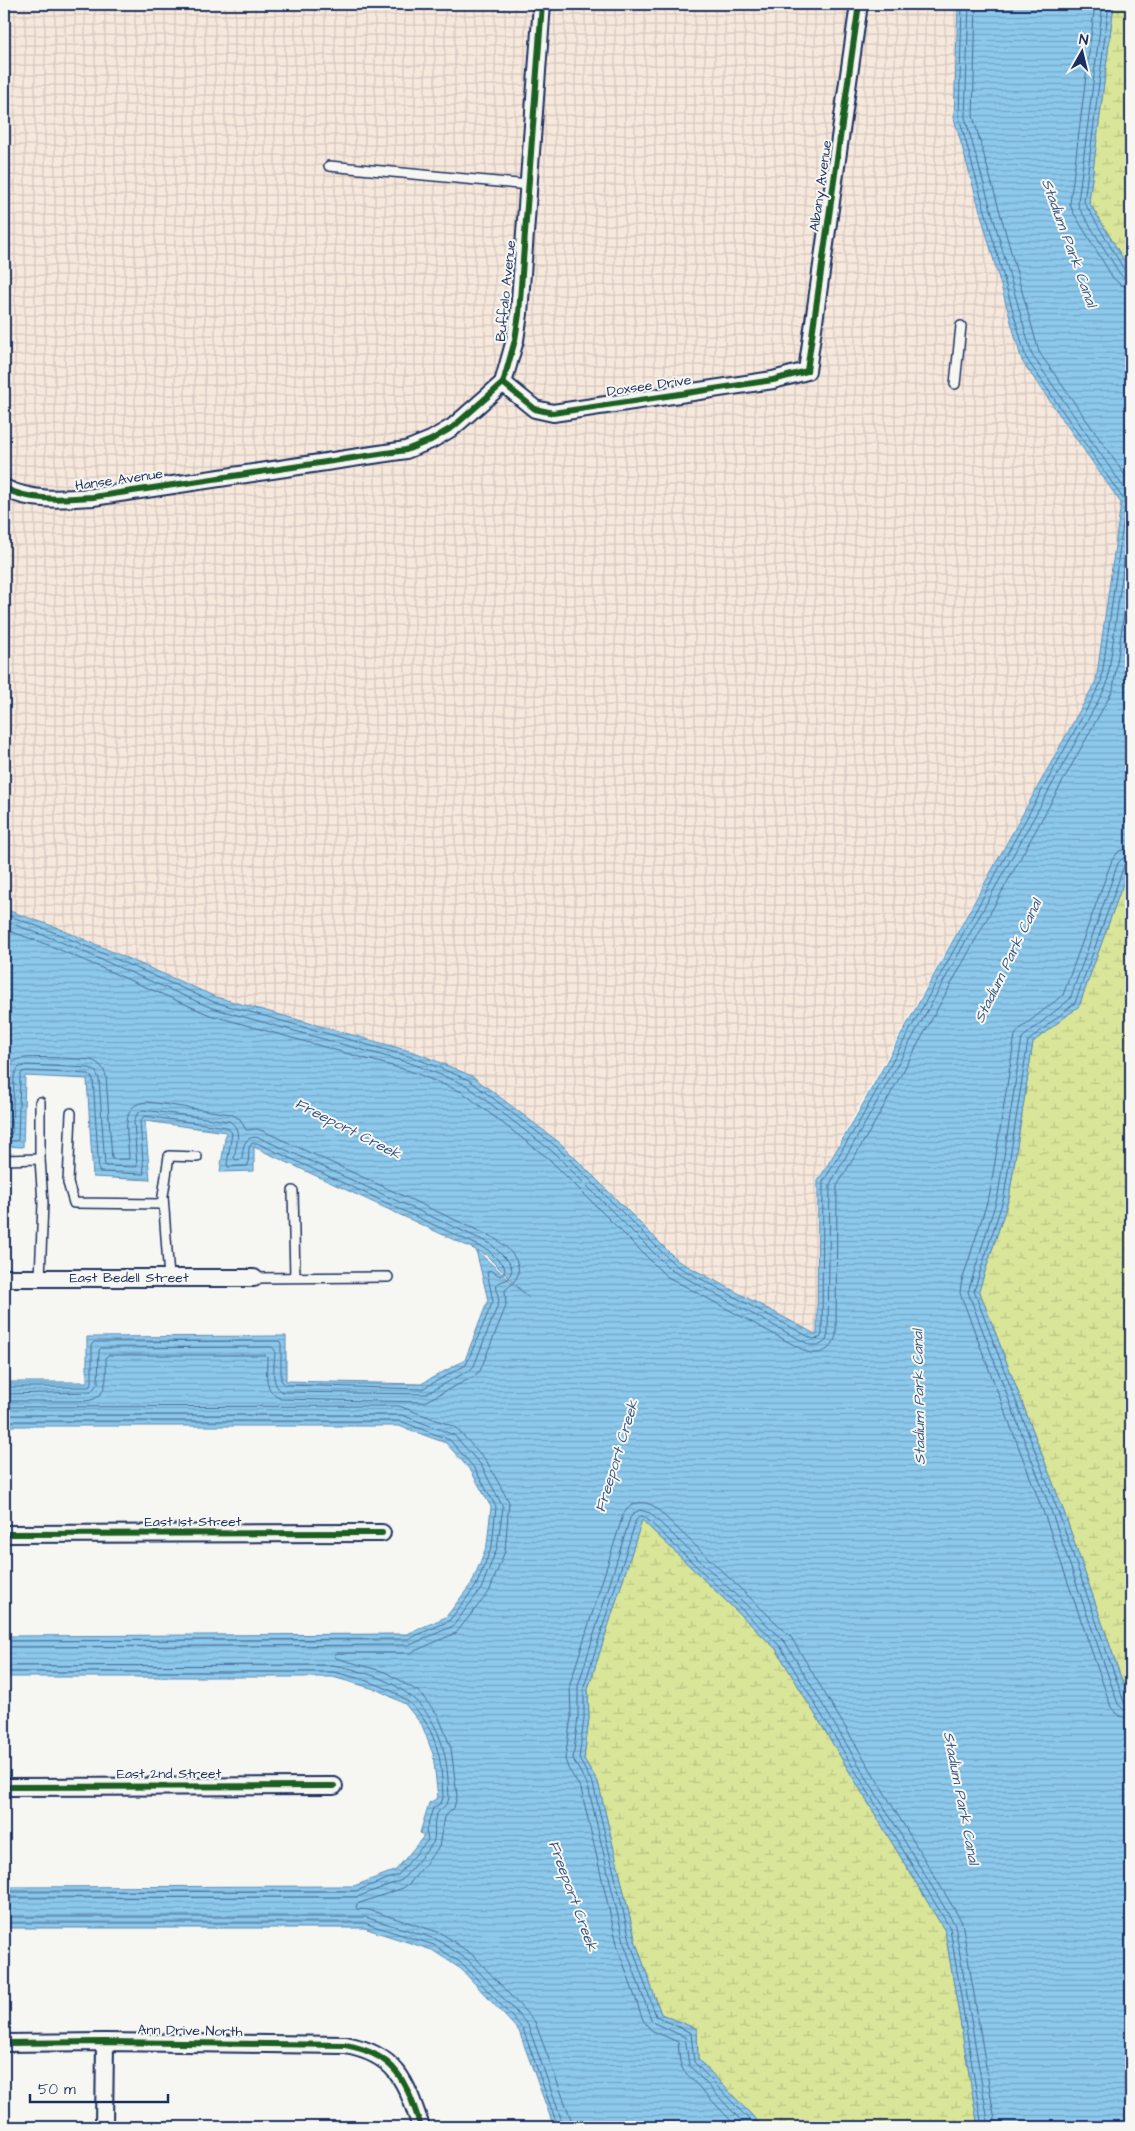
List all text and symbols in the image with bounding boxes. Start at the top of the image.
north arrow [1058,28,1108,78]
text: N [1078,30,1090,51]
street label: Albany Avenue [805,139,837,233]
water label: Stadium Park Canal [1036,176,1103,312]
street label: Buffalo Avenue [491,239,521,343]
street label: Doxsee Drive [605,370,693,402]
street label: Hanse Avenue [74,464,165,496]
water label: Stadium Park Canal [969,894,1048,1026]
water label: Freeport Creek [291,1093,405,1165]
street label: East Bedell Street [69,1268,189,1288]
water label: Stadium Park Canal [907,1328,931,1465]
water label: Freeport Creek [590,1397,644,1515]
street label: East 1st Street [145,1512,242,1532]
water label: Stadium Park Canal [938,1730,985,1868]
street label: East 2nd Street [117,1764,222,1784]
water label: Freeport Creek [543,1838,603,1955]
street label: Ann Drive North [137,2020,243,2042]
scale bar [30,2071,168,2103]
text: 50 m [38,2079,76,2100]

